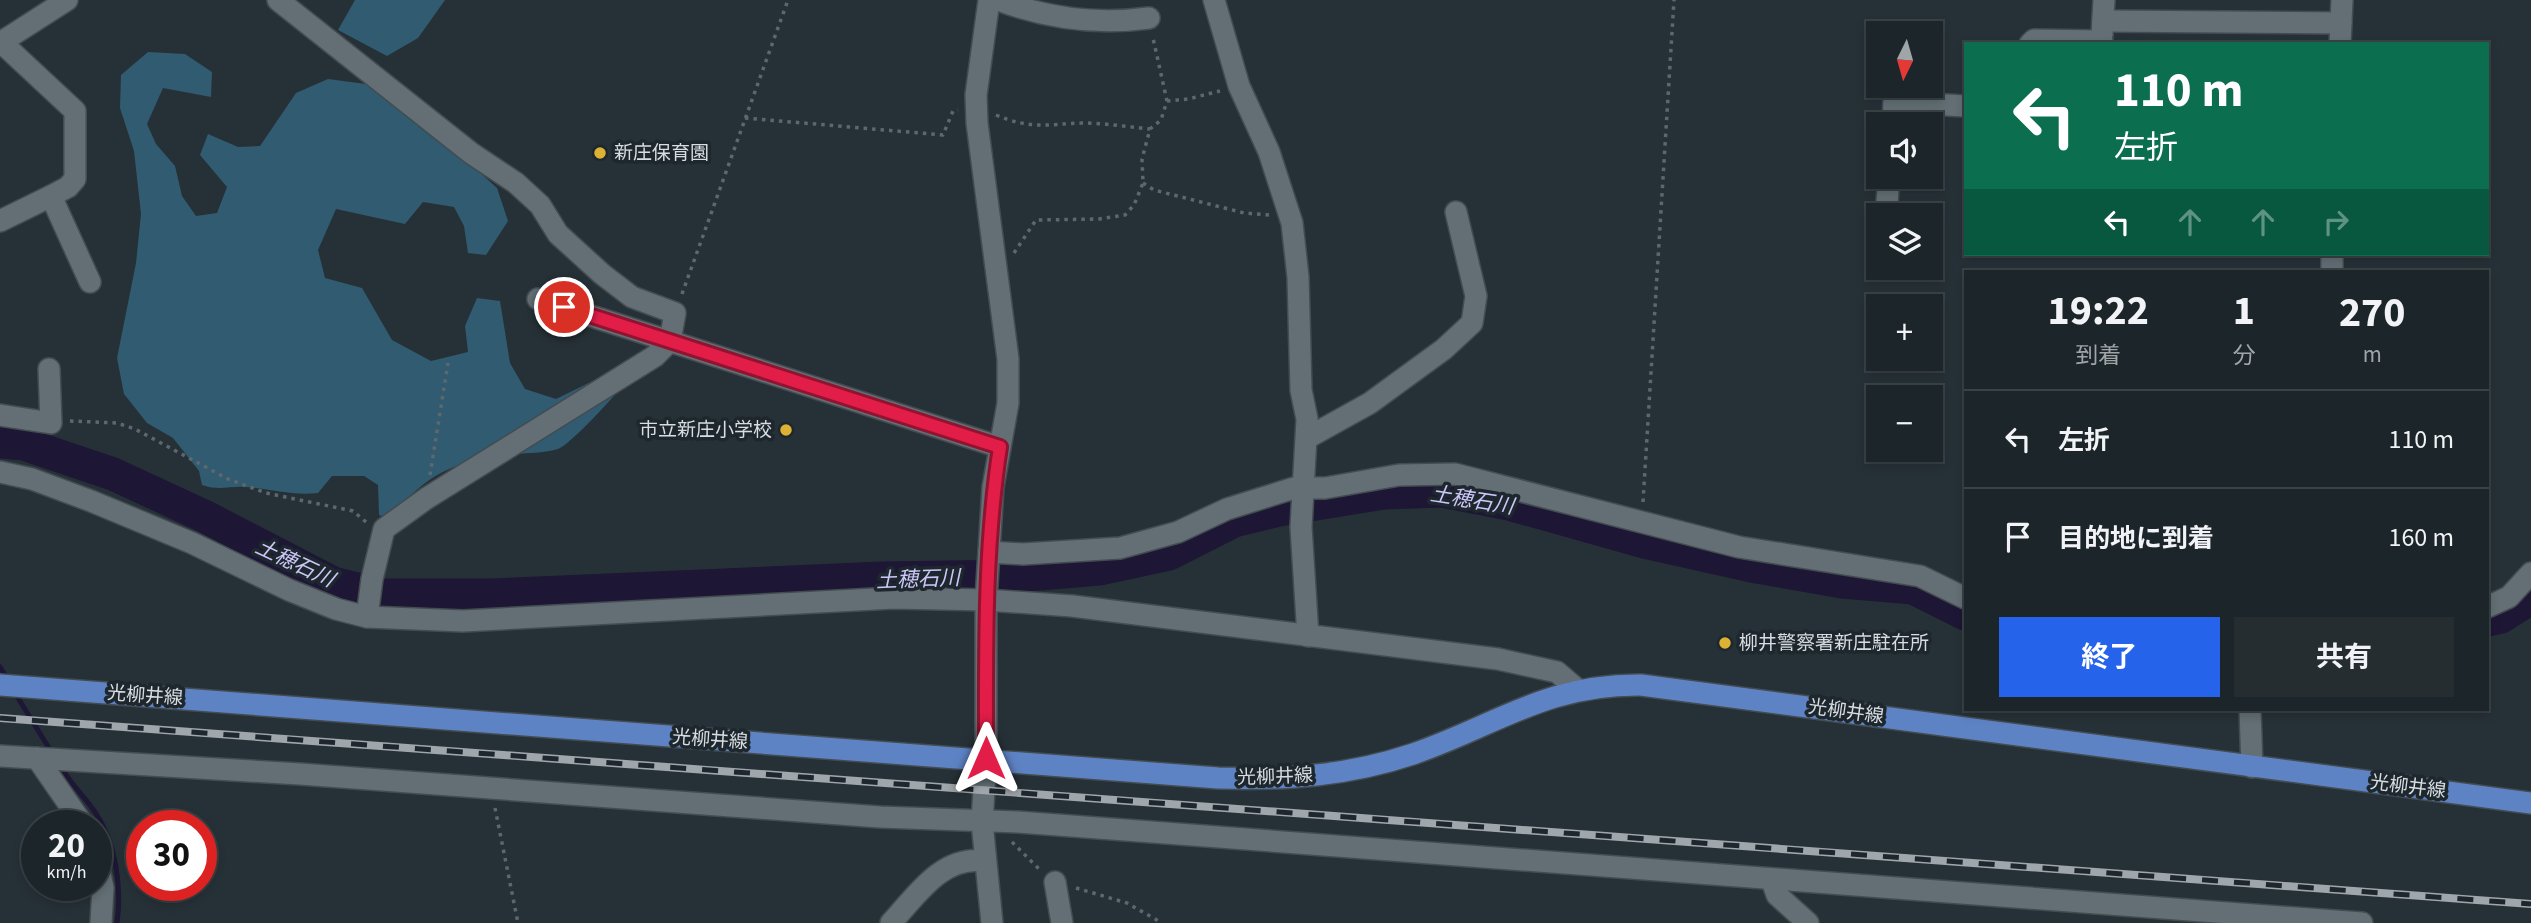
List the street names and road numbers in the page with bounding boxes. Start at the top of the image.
street label: 光柳井線 [106,680,184,712]
street label: 光柳井線 [1806,693,1886,731]
street label: 光柳井線 [671,724,749,756]
street label: 光柳井線 [1237,762,1313,792]
street label: 光柳井線 [2369,769,2447,805]

